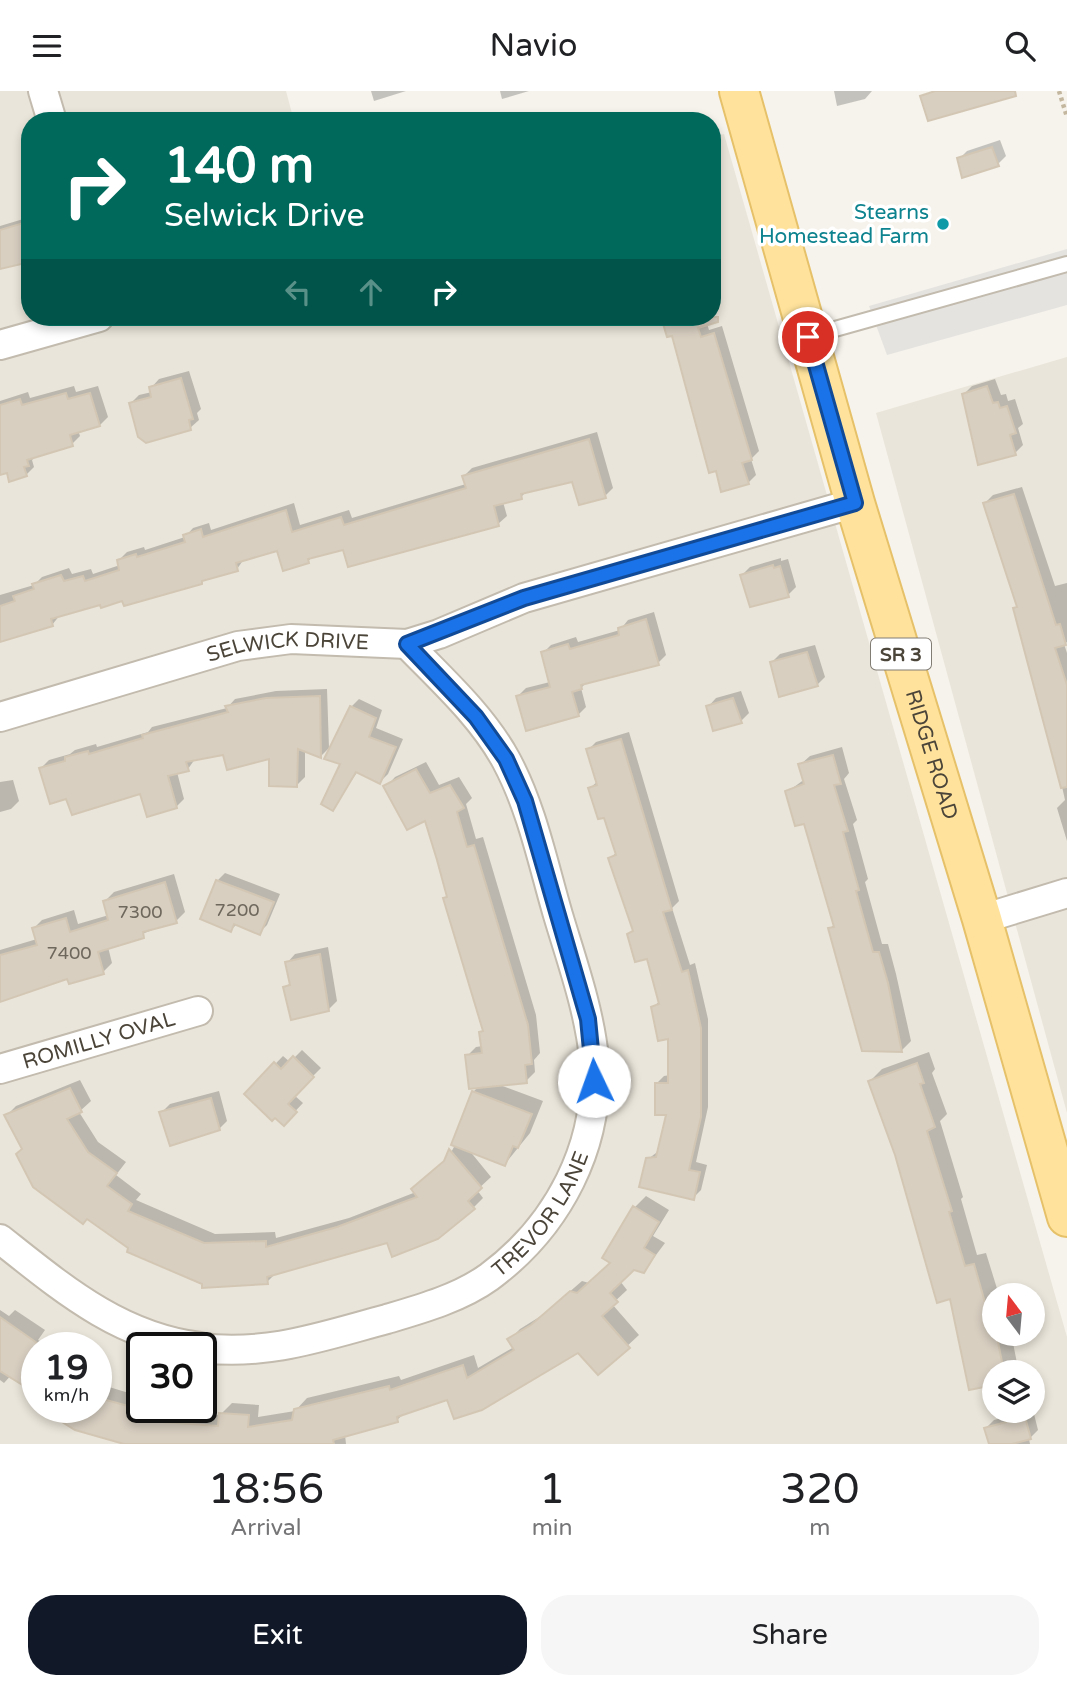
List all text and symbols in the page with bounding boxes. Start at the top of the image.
icon: menu [28,27,66,65]
text: Navio [490,27,577,65]
icon: search [1001,27,1039,65]
text: 140 m [164,137,314,196]
icon: right [49,140,140,231]
text: Selwick Drive [164,197,365,235]
place label: Stearns Homestead Farm [759,200,929,249]
marker: Stearns Homestead Farm [935,216,951,232]
icon: left [279,273,317,311]
icon: ahead [352,273,390,311]
icon: right [425,273,463,311]
pin [778,307,838,367]
icon: arrive [789,318,827,356]
street label: SELWICK DRIVE [204,627,369,668]
road number: SR 3 [871,639,931,669]
street label: RIDGE ROAD [900,687,963,823]
house number: 7200 [214,899,260,921]
house number: 7300 [117,901,163,923]
house number: 7400 [46,942,92,964]
street label: ROMILLY OVAL [20,1006,178,1075]
position arrow [557,1044,631,1118]
street label: TREVOR LANE [487,1148,594,1283]
north arrow [982,1283,1045,1346]
map controls [982,1283,1045,1423]
speed limit sign: 30 [126,1332,217,1423]
text: 19 [45,1347,88,1389]
button: layers [982,1360,1045,1423]
text: km/h [44,1384,89,1406]
text: 18:56 [208,1464,324,1515]
text: 1 [539,1464,565,1515]
text: 320 [780,1464,859,1515]
text: Arrival [230,1514,301,1542]
text: min [532,1514,573,1542]
text: m [809,1514,830,1542]
button: Exit [28,1595,527,1675]
button: Share [541,1595,1039,1675]

